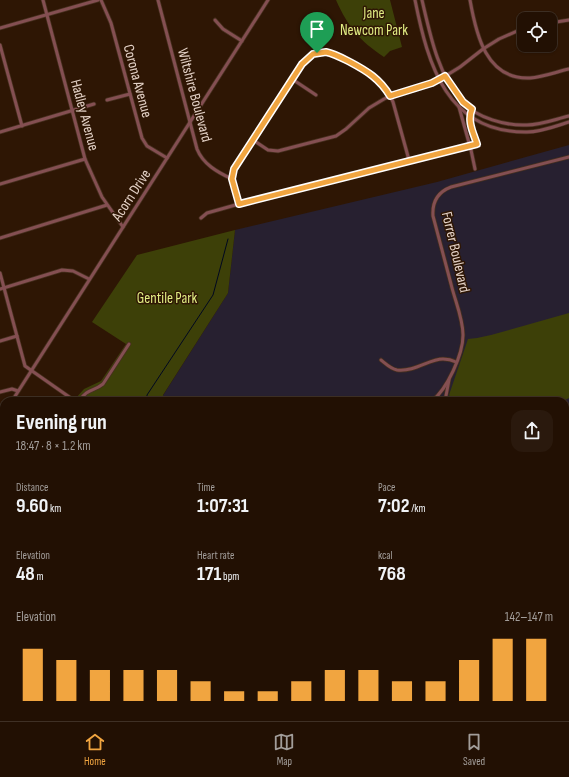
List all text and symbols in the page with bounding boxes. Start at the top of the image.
park label: Jane Newcom Park [340,4,408,40]
pin [300,12,334,53]
map controls [517,12,557,52]
button: locate [517,12,557,52]
icon: arrive [306,18,328,40]
street label: Corona Avenue [119,42,156,120]
street label: Wiltshire Boulevard [173,46,216,144]
street label: Hadley Avenue [66,77,103,153]
street label: Acorn Drive [107,166,155,226]
street label: Forrer Boulevard [437,210,474,294]
park label: Gentile Park [137,289,198,308]
text: Evening run [16,409,107,436]
button: share [511,410,553,452]
text: 18:47 · 8 × 1.2 km [16,438,91,454]
text: Distance [16,481,48,494]
text: Time [197,481,215,494]
text: Pace [378,481,396,494]
text: 9.60 [16,494,48,518]
text: 1:07:31 [197,494,249,518]
text: 7:02 [378,494,409,518]
text: km [48,502,61,515]
text: /km [409,502,425,515]
text: Elevation [16,549,50,562]
text: Heart rate [197,549,235,562]
text: kcal [378,549,393,562]
text: 48 [16,562,35,586]
text: 171 [197,562,221,586]
text: 768 [378,562,406,586]
text: m [35,570,44,583]
text: bpm [221,570,239,583]
text: Elevation [16,609,56,625]
text: 142–147 m [505,609,553,625]
tab: Home [84,731,106,768]
tab: Map [273,731,295,768]
tab: Saved [463,731,485,768]

